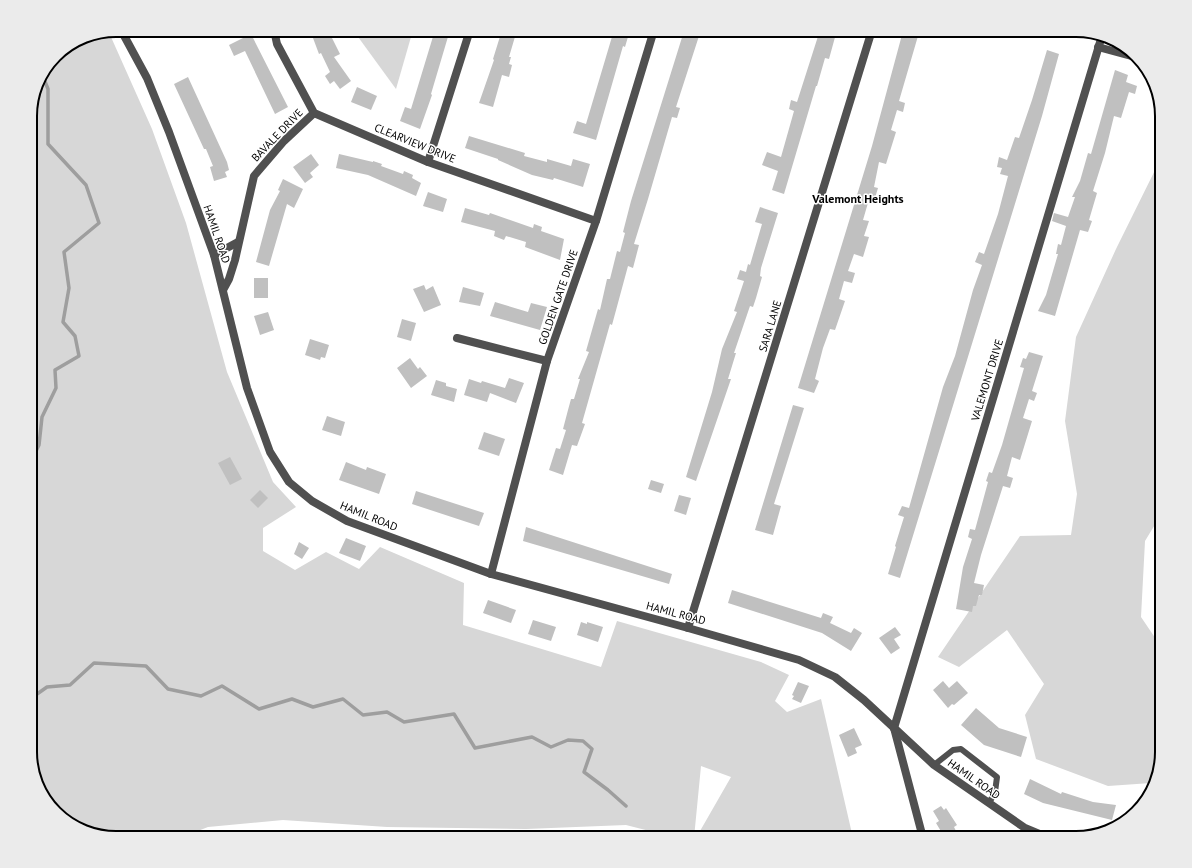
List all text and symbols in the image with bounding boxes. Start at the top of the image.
street label: BAVALE DRIVE [248,106,306,164]
street label: CLEARVIEW DRIVE [372,120,458,166]
district label: Valemont Heights [811,191,904,206]
street label: HAMIL ROAD [200,203,234,265]
street label: GOLDEN GATE DRIVE [535,247,581,346]
street label: SARA LANE [756,299,784,353]
street label: VALEMONT DRIVE [968,337,1006,424]
street label: HAMIL ROAD [338,498,400,534]
street label: HAMIL ROAD [645,598,707,628]
street label: HAMIL ROAD [945,756,1003,802]

